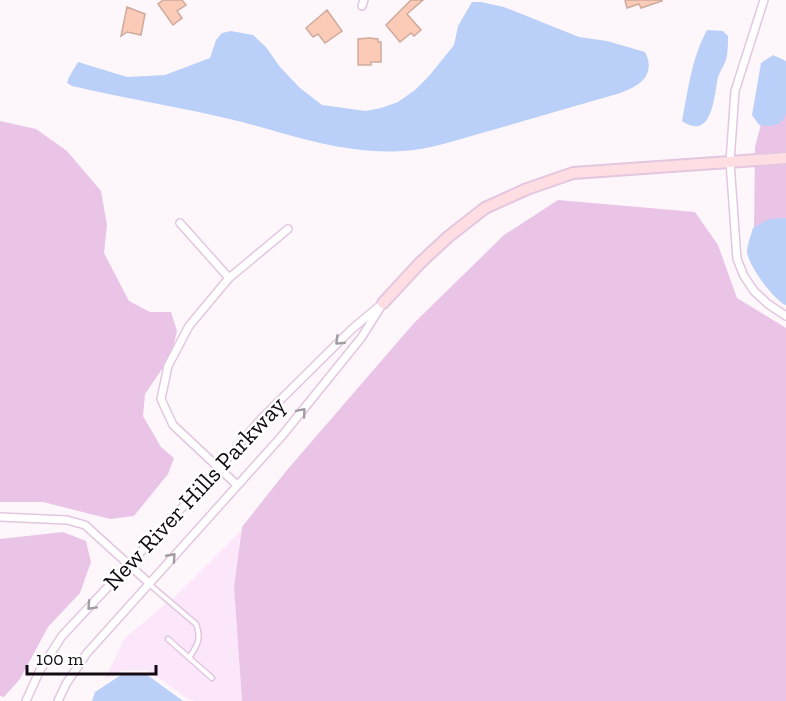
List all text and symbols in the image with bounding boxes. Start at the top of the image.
one-way arrow [335,334,346,345]
street label: New River Hills Parkway [97,390,292,596]
one-way arrow [294,407,305,418]
one-way arrow [165,553,176,564]
one-way arrow [87,598,98,609]
scale bar [27,638,156,676]
text: 100 m [36,648,84,670]

